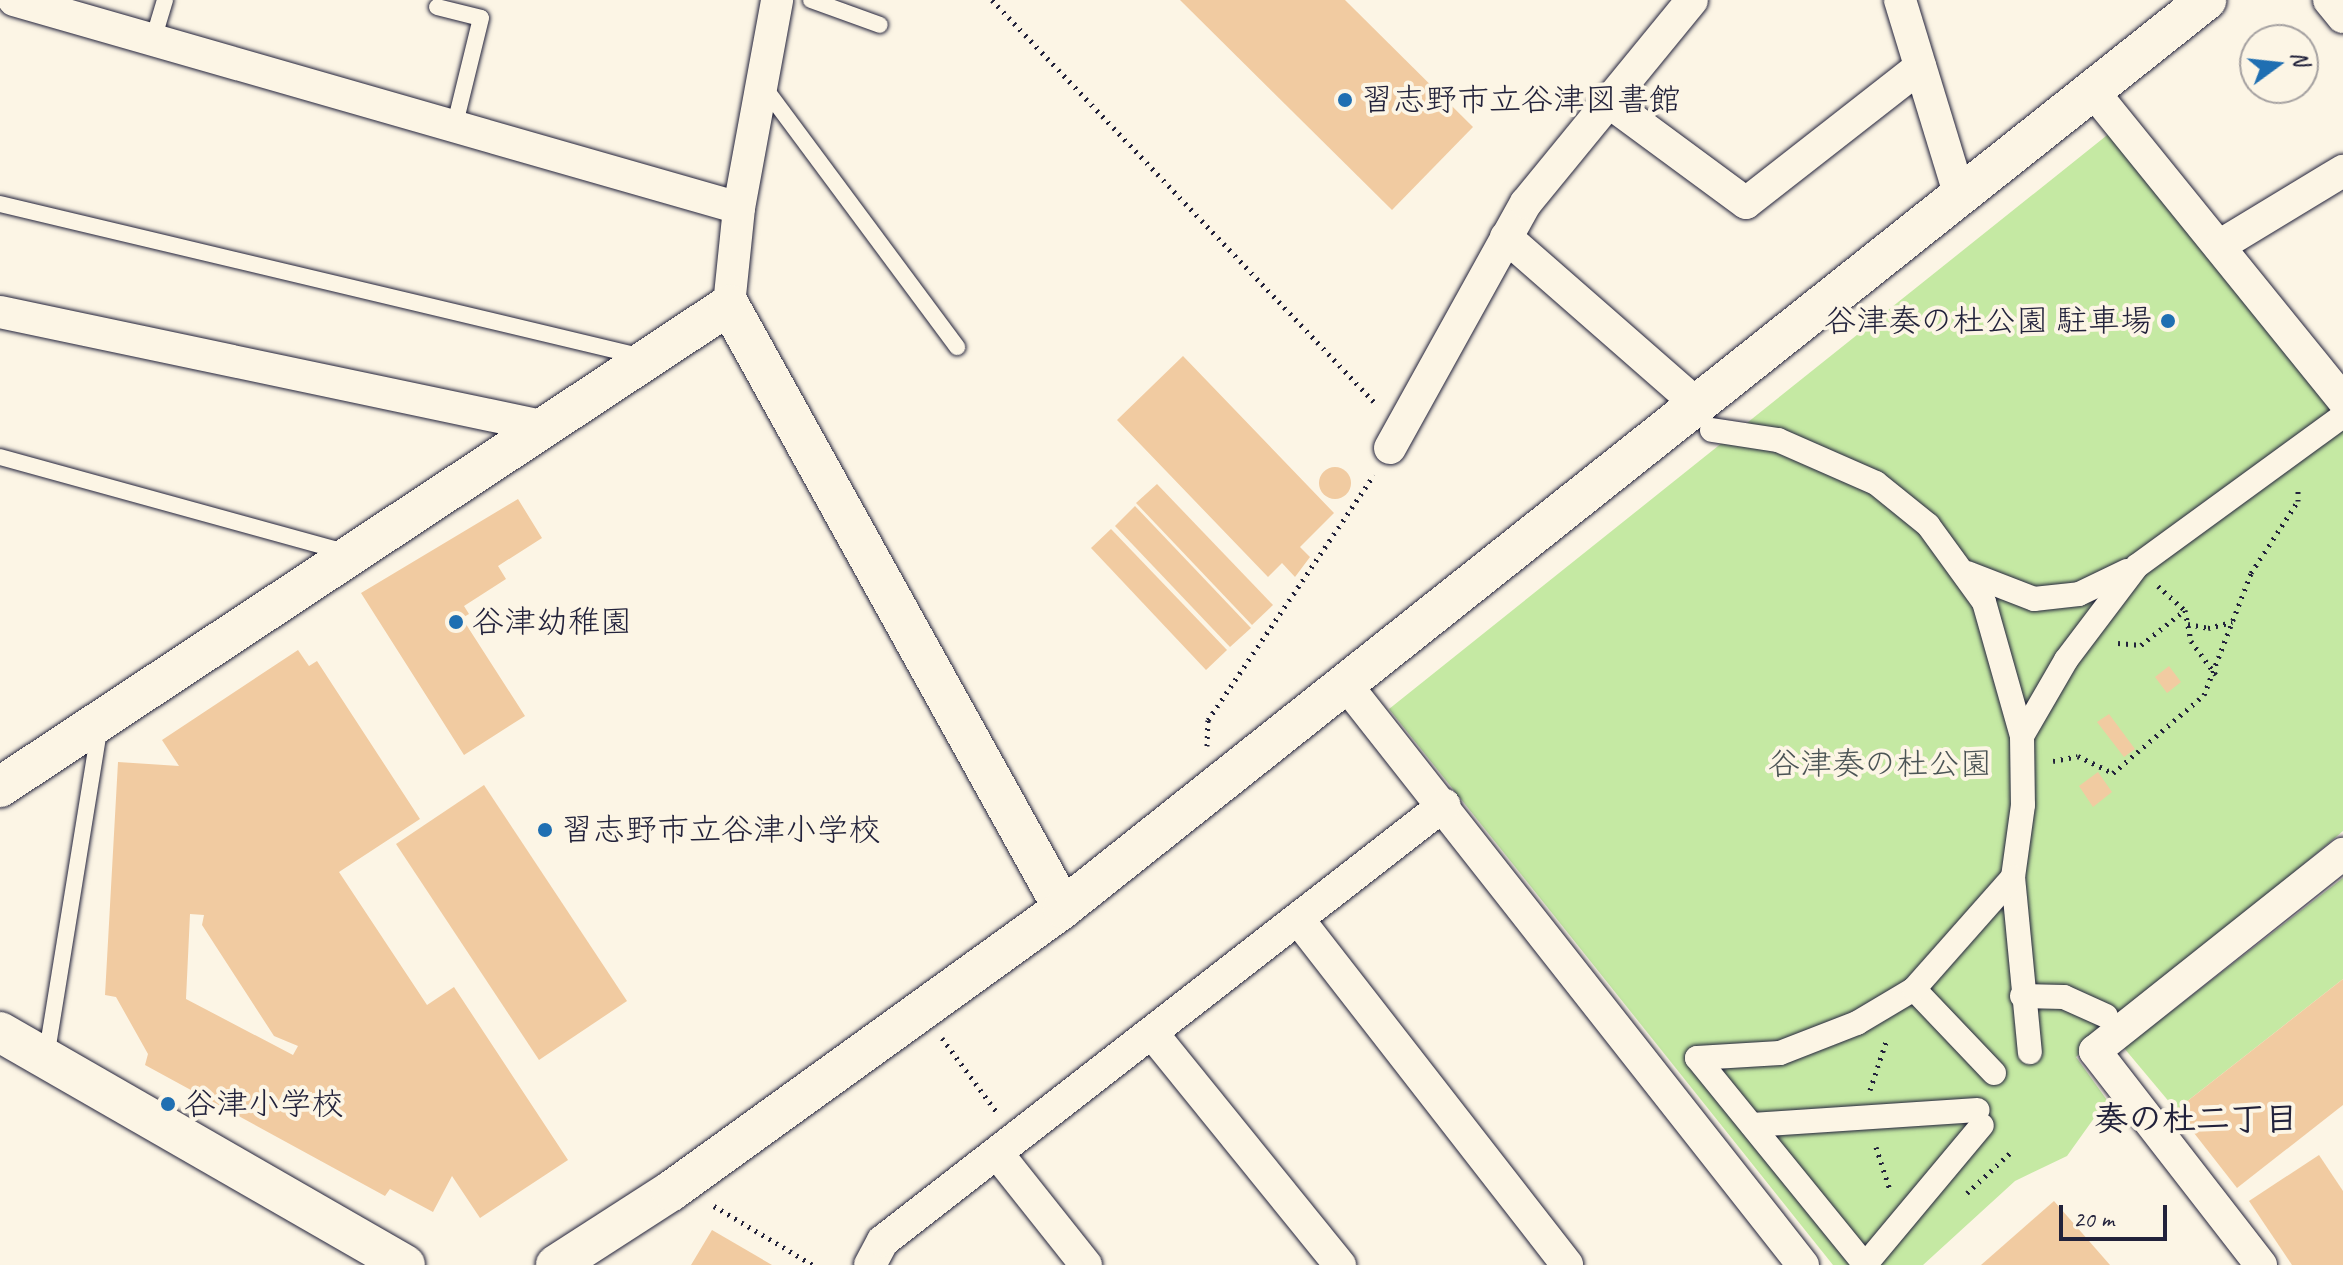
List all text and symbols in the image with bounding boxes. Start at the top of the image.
north arrow [2239,24,2319,104]
text: N [2285,48,2316,69]
place label: 習志野市立谷津図書館 [1361,81,1681,119]
marker: 習志野市立谷津図書館 [1336,91,1354,109]
place label: 谷津奏の杜公園 駐車場 [1824,302,2152,340]
marker: 谷津奏の杜公園 駐車場 [2159,312,2177,330]
place label: 谷津幼稚園 [472,603,632,641]
marker: 谷津幼稚園 [447,613,465,631]
park label: 谷津奏の杜公園 [1768,745,1992,783]
place label: 習志野市立谷津小学校 [561,811,881,849]
marker: 習志野市立谷津小学校 [536,821,554,839]
place label: 谷津小学校 [184,1085,344,1123]
marker: 谷津小学校 [159,1095,177,1113]
district label: 奏の杜二丁目 [2094,1099,2298,1139]
scale bar [2063,1189,2171,1239]
text: 20 m [2073,1204,2114,1234]

